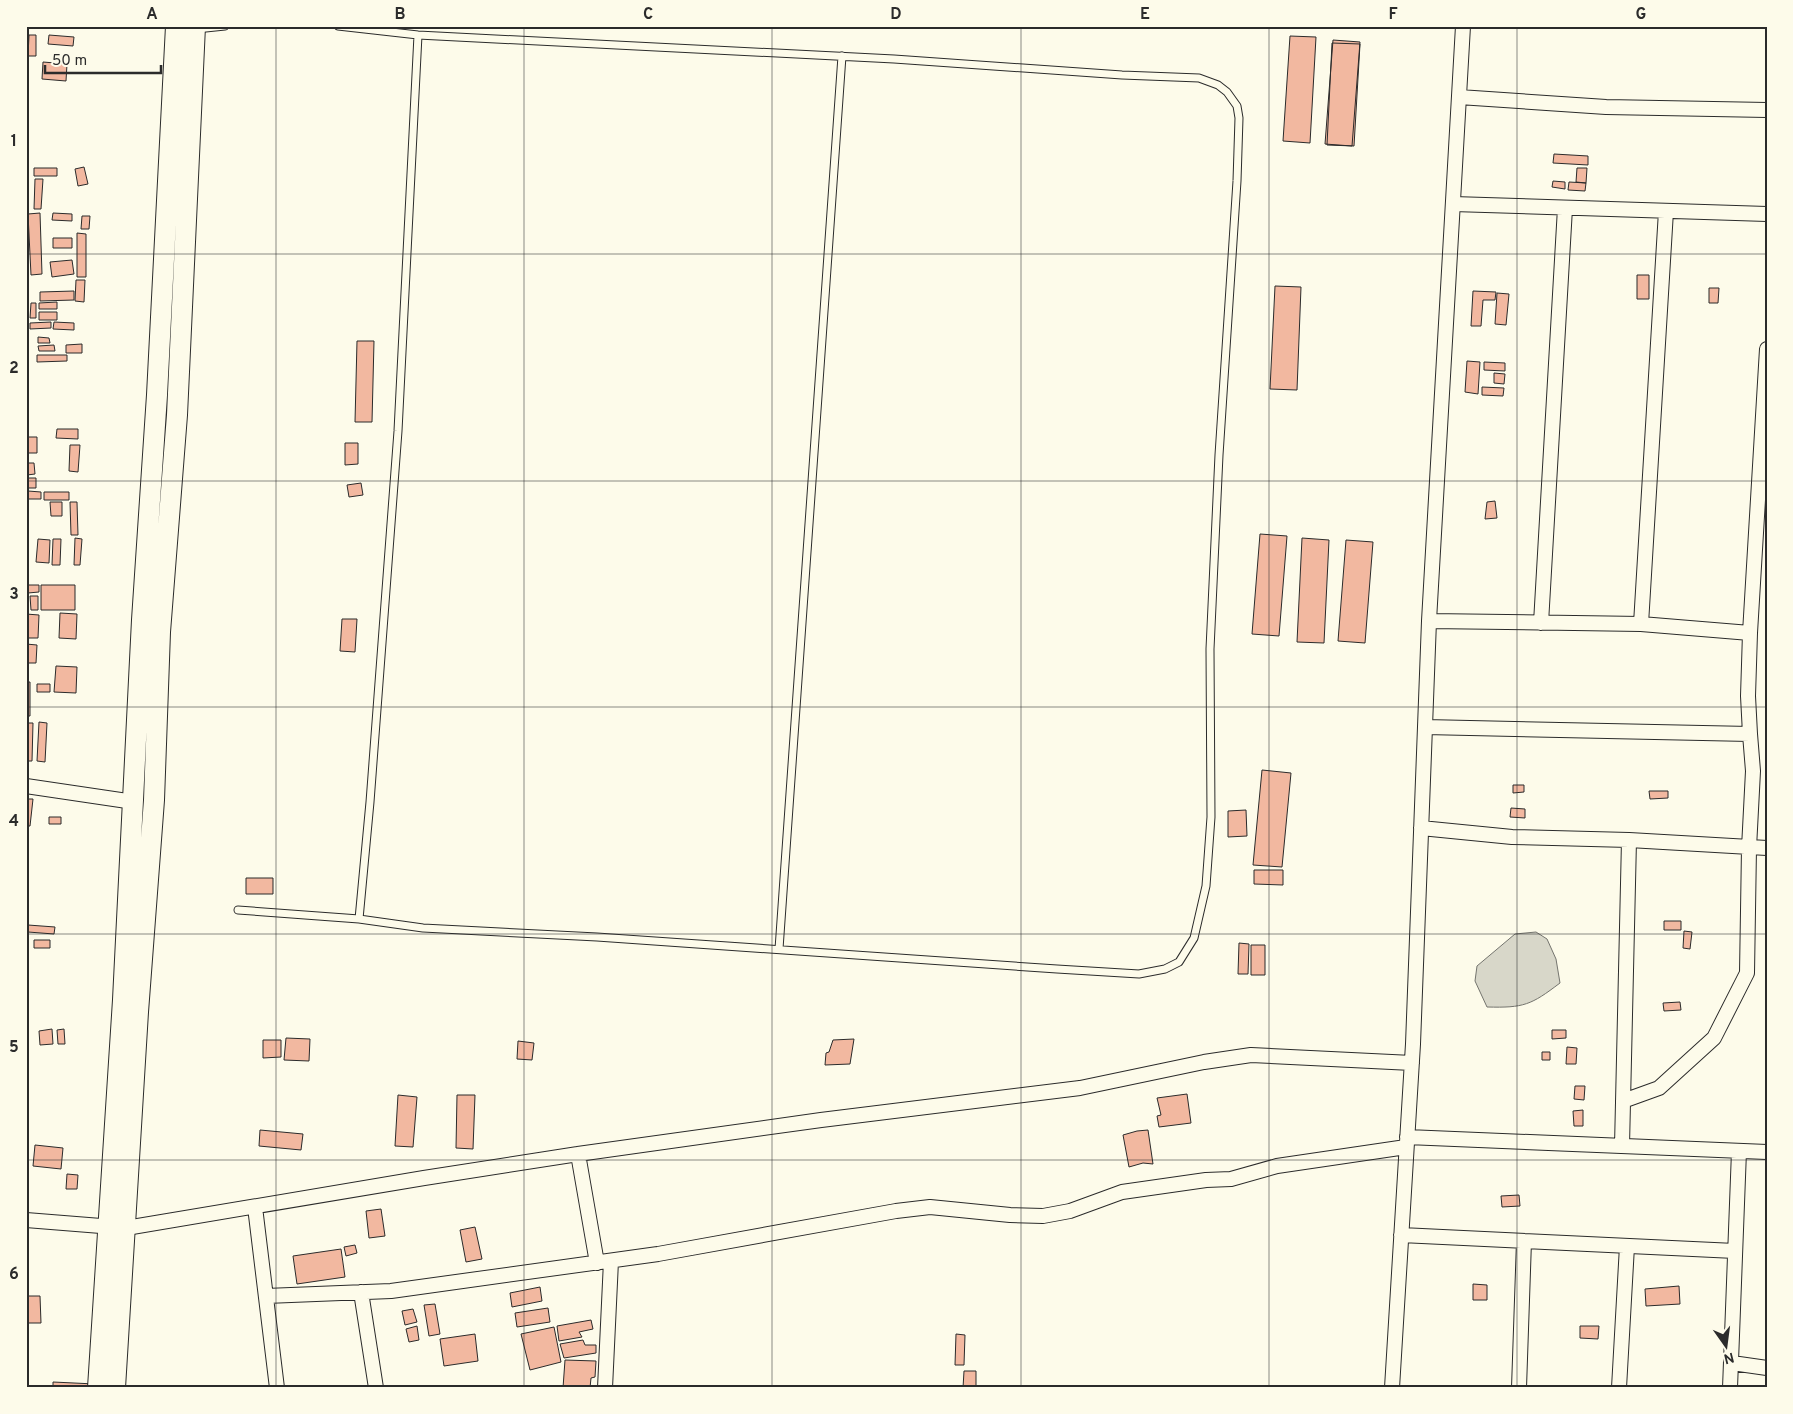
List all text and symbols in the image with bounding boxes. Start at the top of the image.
text: A [146,5,158,25]
text: B [394,5,406,25]
text: C [643,5,653,25]
text: D [890,5,902,25]
text: E [1140,5,1150,25]
text: F [1388,5,1398,25]
text: G [1636,5,1646,25]
scale bar [45,42,161,74]
text: 50 m [52,52,87,71]
text: 1 [11,132,17,152]
text: 2 [9,359,19,379]
text: 3 [9,585,19,605]
text: 4 [9,812,19,832]
text: 5 [9,1038,19,1058]
text: 6 [9,1265,19,1285]
north arrow [1700,1322,1750,1372]
text: N [1722,1348,1736,1367]

